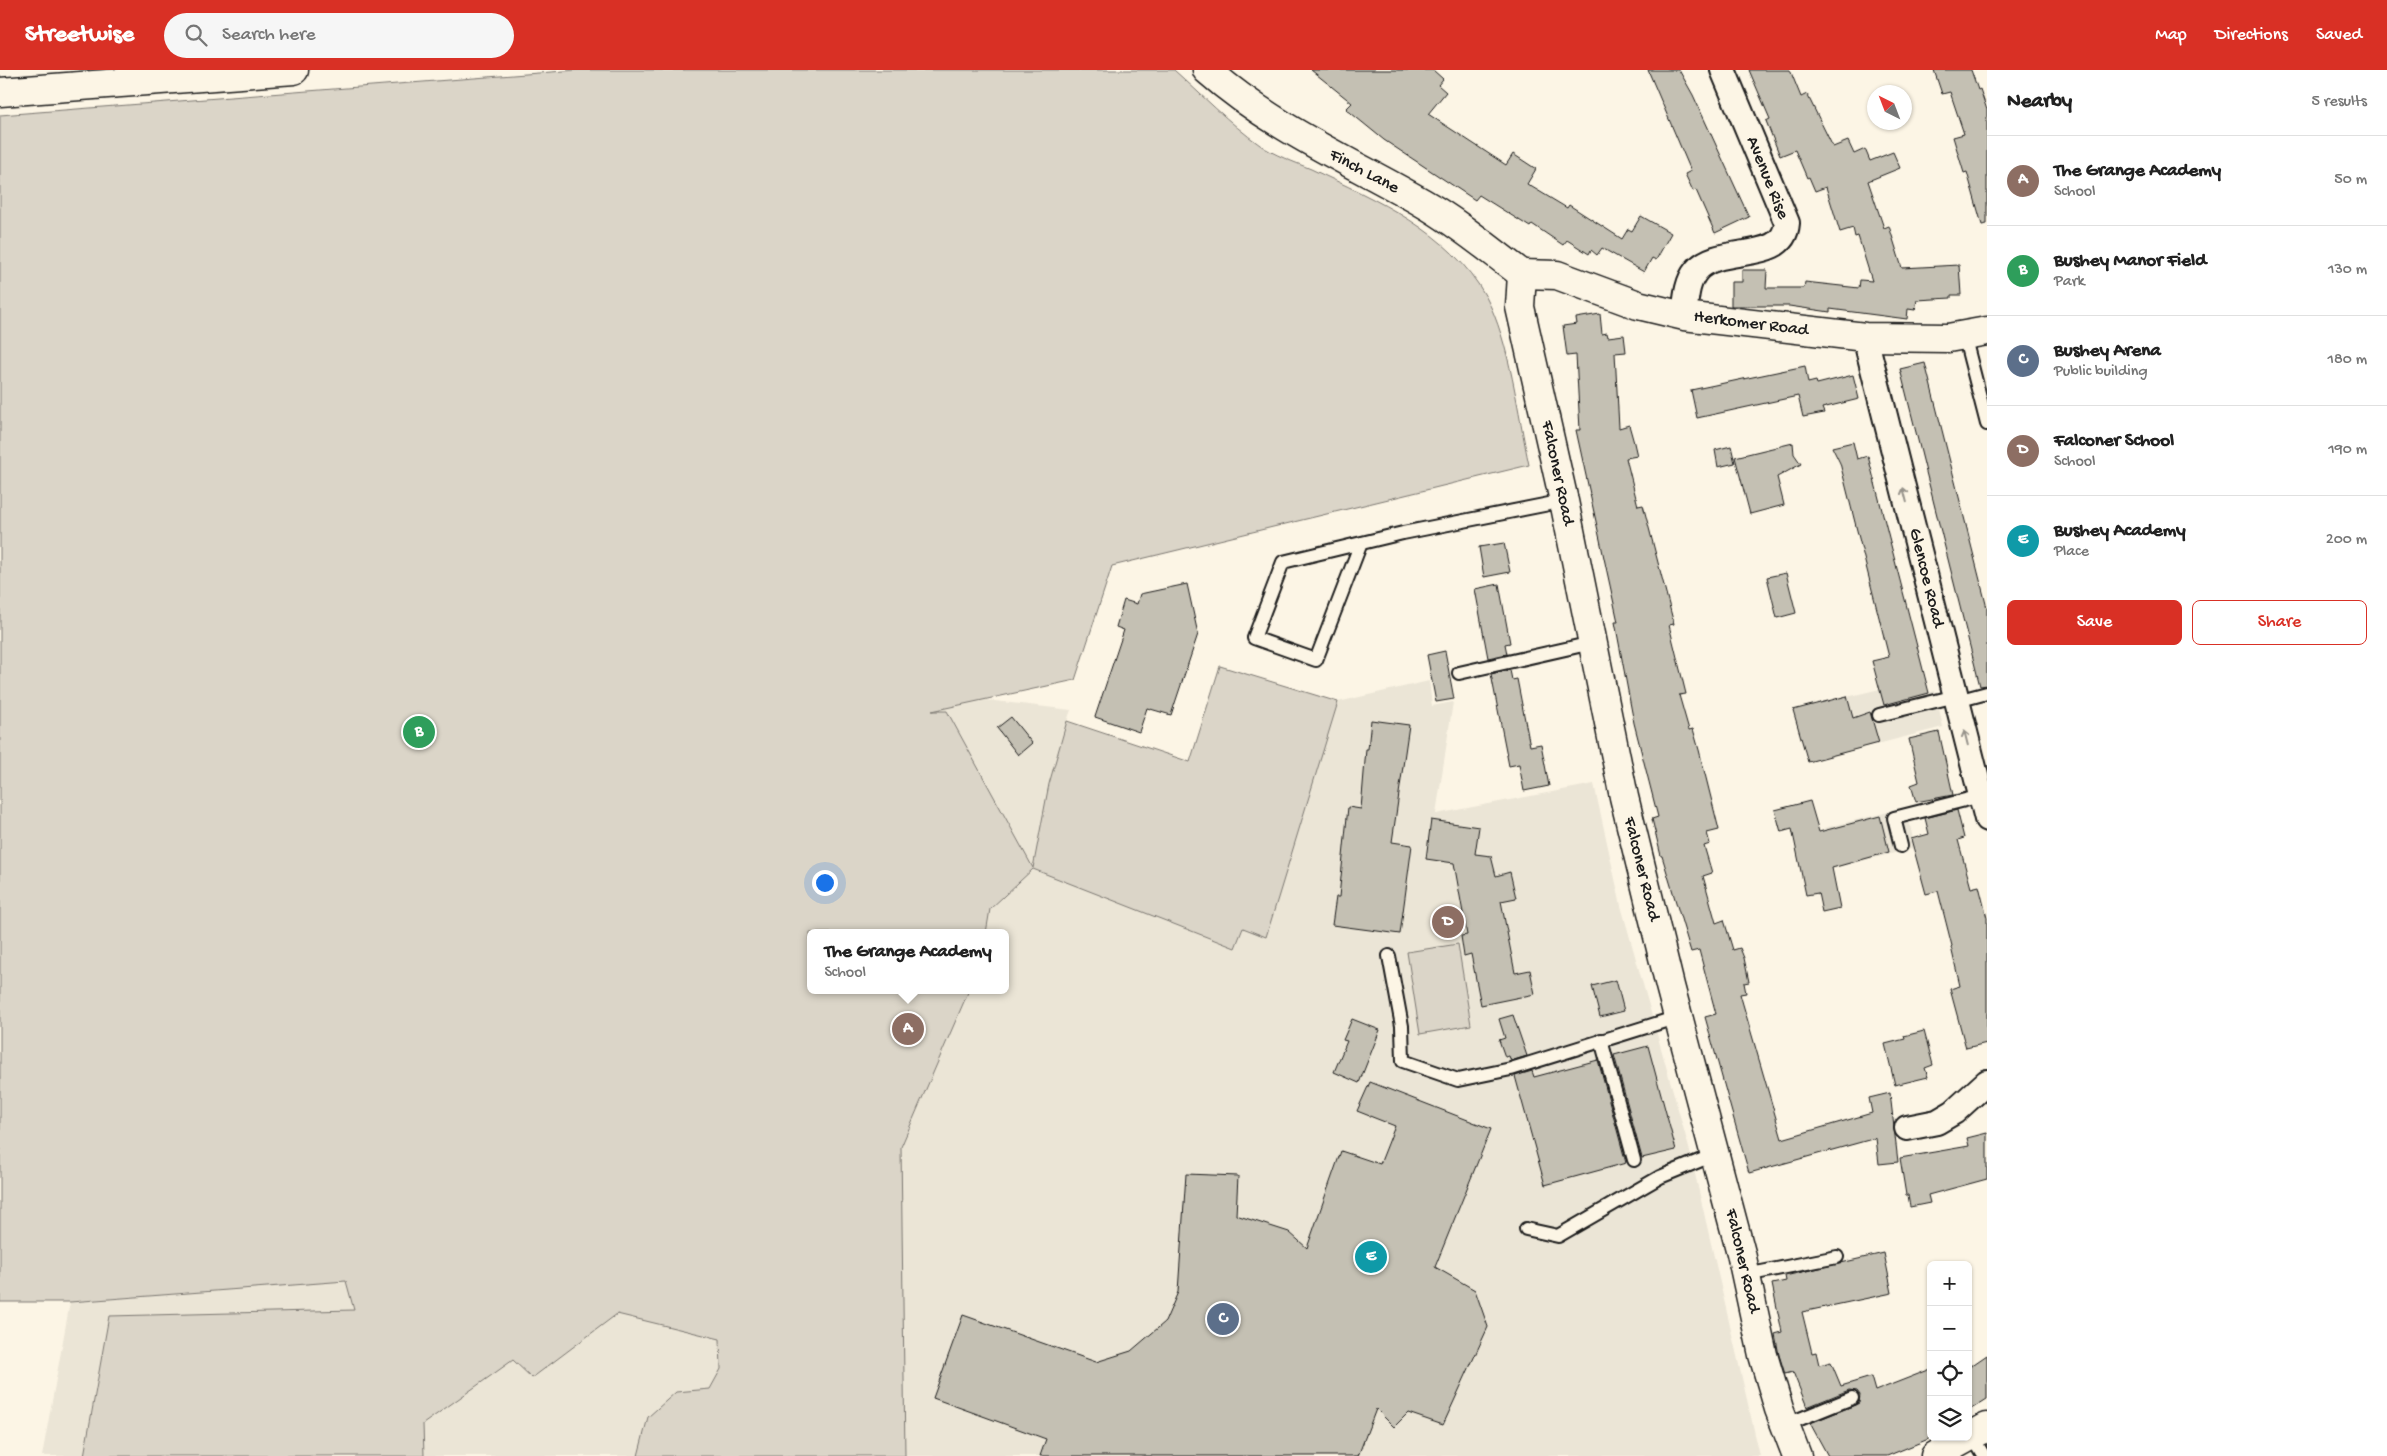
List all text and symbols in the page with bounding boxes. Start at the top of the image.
search box [164,13,514,58]
text: Streetwise [25,21,134,50]
icon: search [182,21,210,49]
text: Search here [222,24,316,47]
text: Map [2155,25,2187,46]
text: Directions [2215,25,2288,46]
text: Saved [2316,25,2362,46]
north arrow [1867,85,1912,130]
text: Nearby [2007,90,2072,115]
text: 5 results [2312,93,2367,112]
street label: Avenue Rise [1741,133,1793,223]
street label: Finch Lane [1325,144,1403,199]
text: The Grange Academy [2054,160,2221,183]
text: A [2018,171,2028,190]
text: 50 m [2334,171,2367,190]
text: School [2054,183,2096,202]
text: Bushey Manor Field [2054,250,2206,273]
text: B [2019,261,2027,280]
text: 130 m [2328,261,2367,280]
text: Park [2054,273,2085,292]
street label: Herkomer Road [1692,307,1811,342]
text: Bushey Arena [2054,340,2161,363]
text: C [2019,351,2027,370]
text: 180 m [2328,351,2367,370]
text: Public building [2054,363,2148,382]
street label: Falconer Road [1535,418,1579,529]
text: Falconer School [2054,430,2174,453]
text: D [2018,441,2028,460]
text: 190 m [2328,441,2367,460]
text: School [2054,453,2096,472]
one-way arrow [1900,488,1909,504]
text: Bushey Academy [2054,520,2185,543]
street label: Glencoe Road [1904,526,1949,631]
text: E [2018,531,2028,550]
text: 200 m [2326,531,2367,550]
text: Place [2054,543,2089,562]
button: Save [2007,600,2182,645]
button: Share [2192,600,2367,645]
pin: B [403,713,435,751]
one-way arrow [1961,730,1971,746]
street label: Falconer Road [1618,814,1664,925]
your location [812,870,838,896]
pin: D [1432,903,1464,941]
popup [807,929,1009,994]
text: The Grange Academy [824,941,992,964]
text: School [824,964,866,983]
pin: A [892,1010,924,1048]
street label: Falconer Road [1720,1206,1765,1317]
pin: E [1355,1238,1387,1276]
map controls [1927,1261,1972,1441]
button: + [1927,1261,1972,1306]
pin: C [1207,1300,1239,1338]
button: − [1927,1306,1972,1351]
button: locate [1927,1351,1972,1396]
button: layers [1927,1396,1972,1441]

